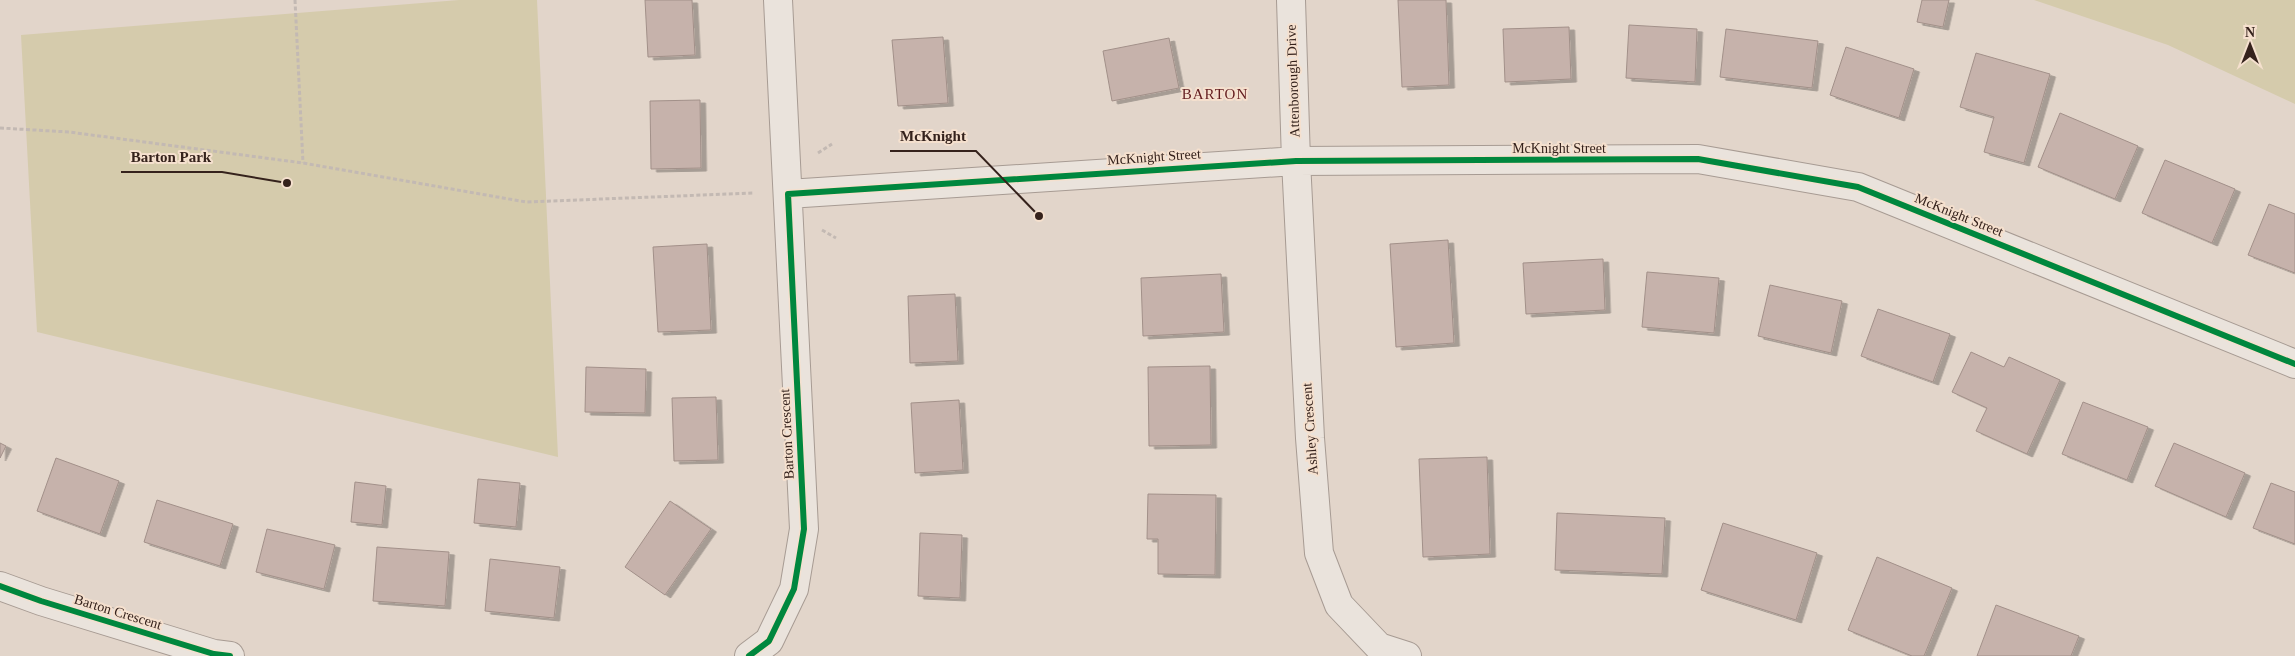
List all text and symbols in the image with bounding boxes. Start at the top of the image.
north arrow [2225,20,2275,70]
street label: Attenborough Drive [1284,24,1302,138]
text: N [2245,25,2255,40]
district label: BARTON [1182,86,1248,102]
callout: McKnight [890,121,976,151]
text: McKnight [900,128,966,144]
street label: McKnight Street [1512,141,1606,156]
callout: Barton Park [121,142,222,172]
street label: McKnight Street [1107,146,1201,168]
text: Barton Park [131,149,212,165]
street label: McKnight Street [1913,190,2005,240]
street label: Ashley Crescent [1299,382,1321,475]
street label: Barton Crescent [777,388,797,480]
street label: Barton Crescent [72,592,164,632]

